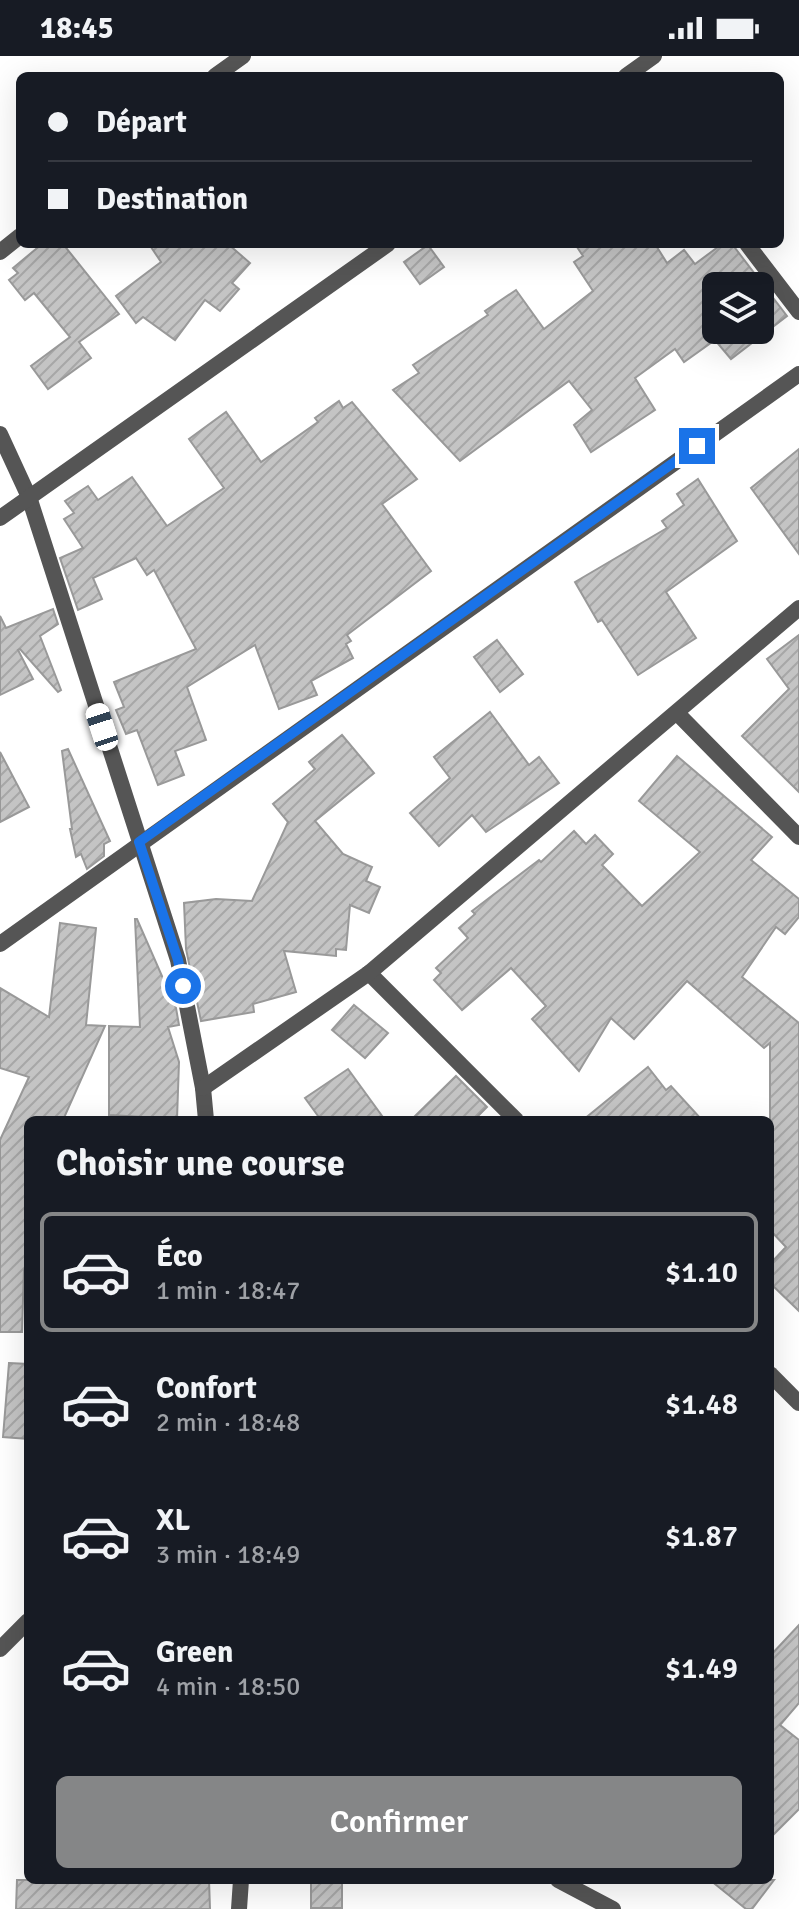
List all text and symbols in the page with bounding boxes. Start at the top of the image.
text: 18:45 [40,10,114,47]
text: Départ [96,104,187,141]
text: Destination [96,181,248,218]
map controls [702,272,774,344]
button: layers [702,272,774,344]
route end [679,428,715,464]
car [83,700,121,754]
route start [165,968,201,1004]
text: Choisir une course [56,1141,345,1186]
icon: car [60,1236,132,1308]
text: Éco [156,1238,203,1275]
text: $1.10 [665,1254,738,1291]
text: 1 min · 18:47 [156,1275,300,1307]
icon: car [60,1368,132,1440]
text: Confort [156,1370,257,1407]
text: $1.48 [665,1386,738,1423]
text: 2 min · 18:48 [156,1407,300,1439]
icon: car [60,1500,132,1572]
text: XL [156,1502,190,1539]
text: $1.87 [665,1518,738,1555]
text: 3 min · 18:49 [156,1539,300,1571]
icon: car [60,1632,132,1704]
text: Green [156,1634,233,1671]
text: $1.49 [665,1650,738,1687]
text: 4 min · 18:50 [156,1671,300,1703]
button: Confirmer [56,1776,742,1868]

